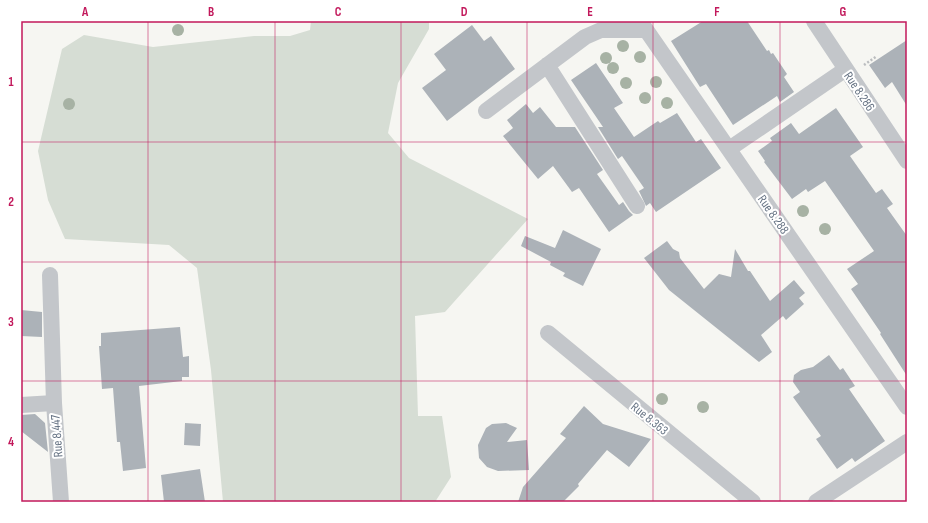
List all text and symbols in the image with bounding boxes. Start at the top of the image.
text: A [81,4,89,20]
text: B [208,4,214,20]
text: C [335,4,342,20]
text: D [461,4,468,20]
text: E [587,4,593,20]
text: F [714,4,720,20]
text: G [840,4,847,20]
street label: Rue 8.286 [840,69,878,115]
text: 1 [8,74,14,90]
street label: Rue 8.288 [754,192,793,237]
text: 2 [8,194,14,210]
text: 3 [8,314,14,330]
street label: Rue 8.363 [627,399,671,439]
street label: Rue 8.447 [47,413,66,458]
text: 4 [8,434,14,450]

